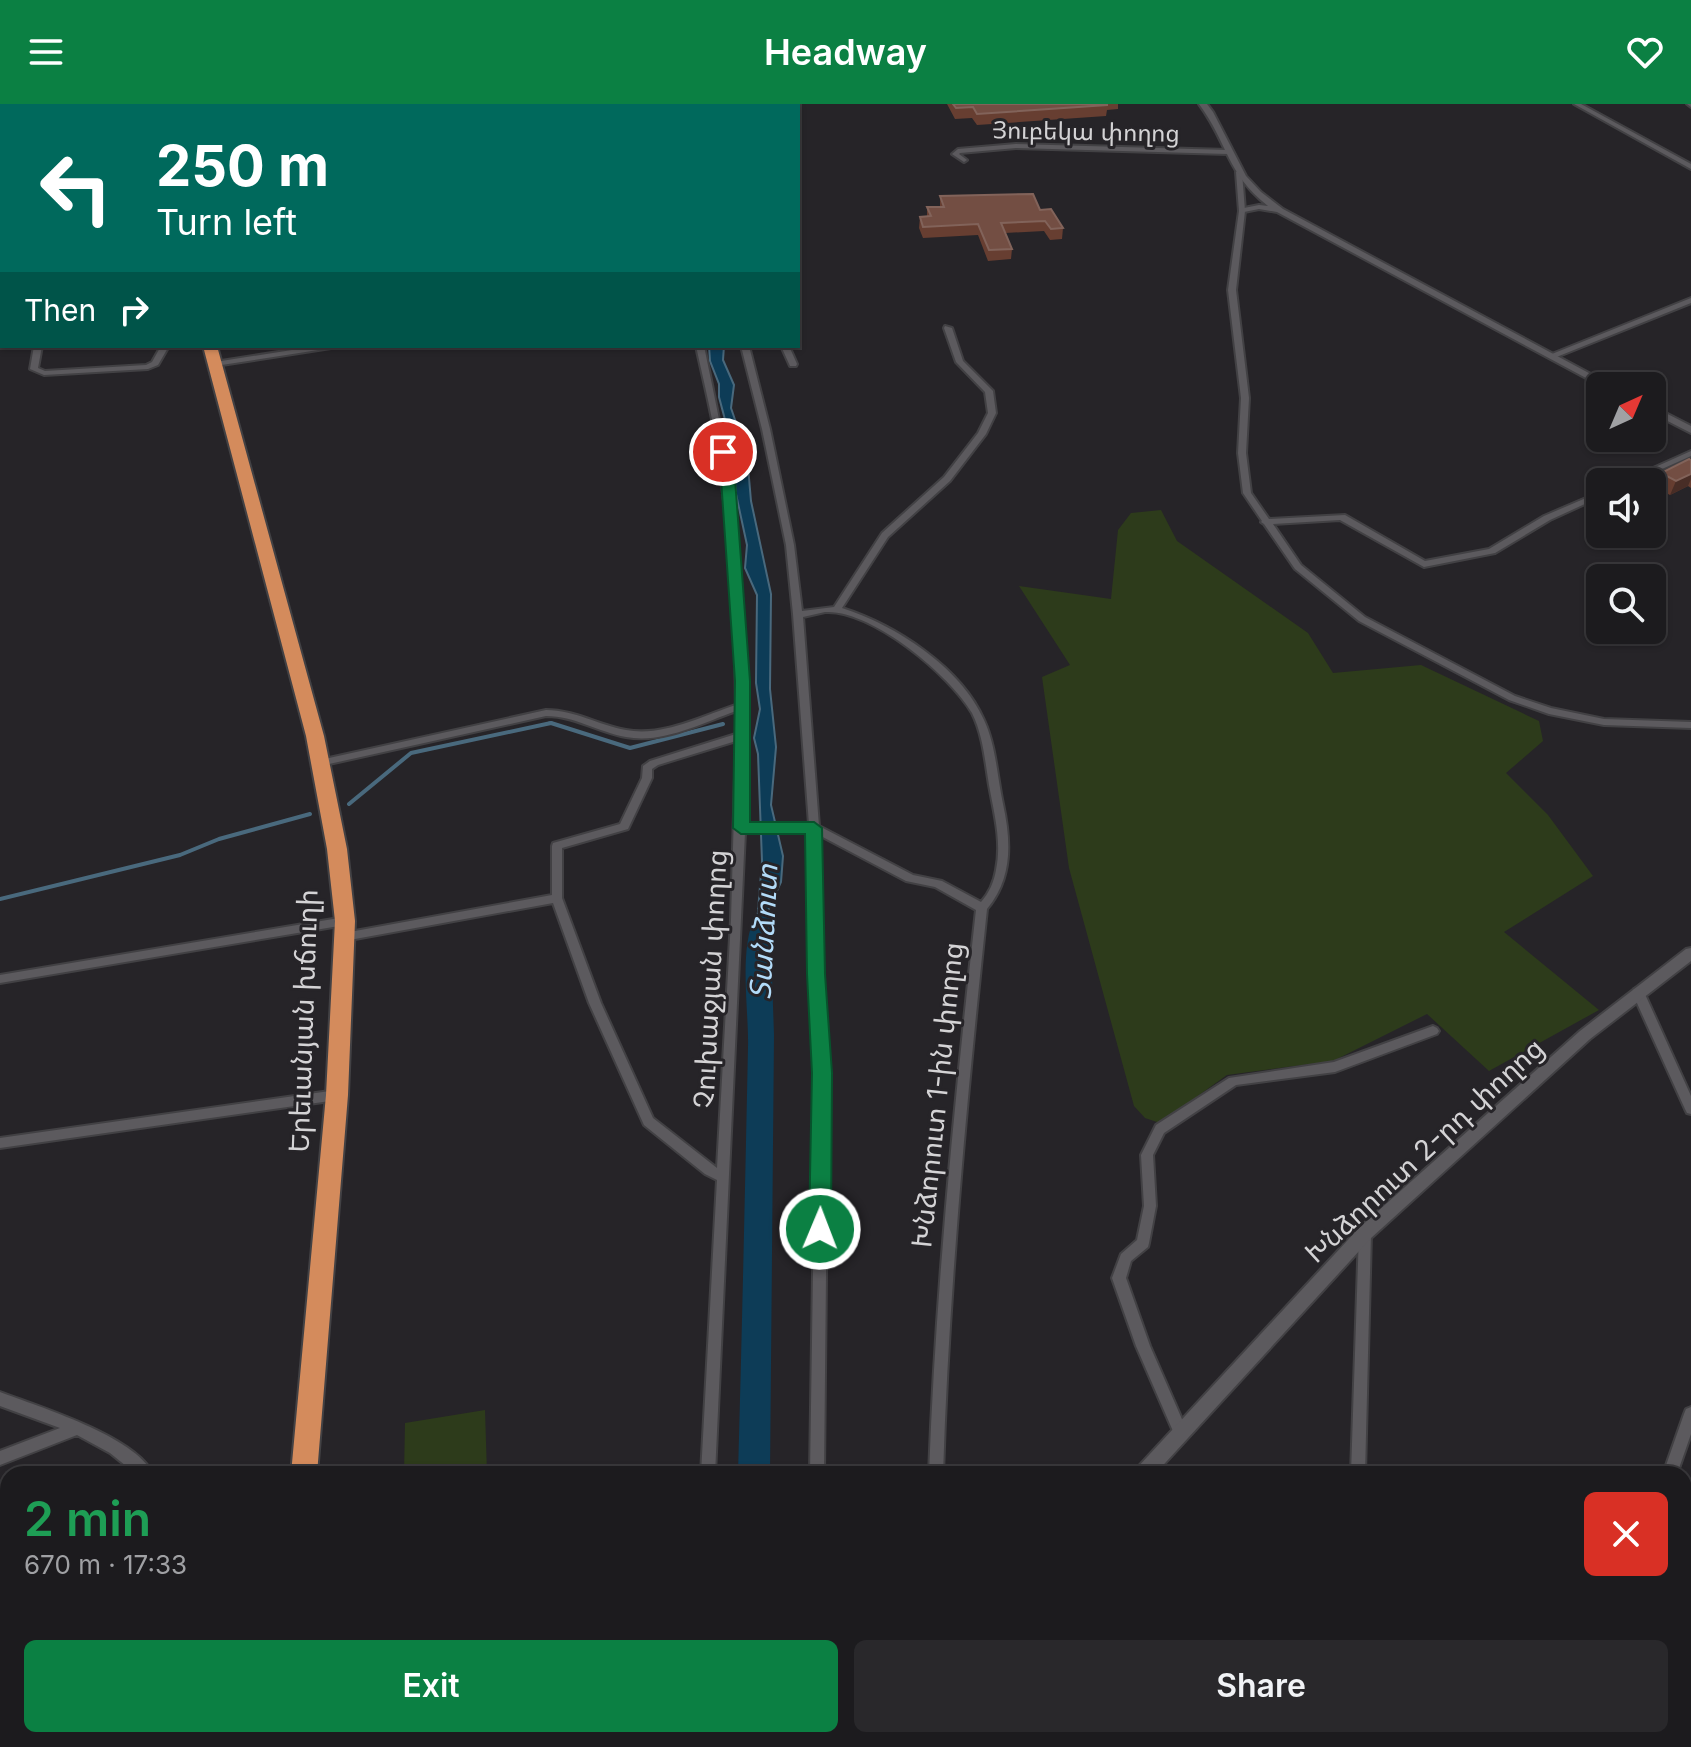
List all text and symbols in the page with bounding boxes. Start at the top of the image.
icon: menu [24,30,68,74]
text: Headway [764,30,927,74]
icon: heart [1623,30,1667,74]
street label: Յուբեկա փողոց [992,115,1180,148]
text: 250 m [156,132,329,200]
icon: left [24,136,128,240]
text: Turn left [156,200,297,244]
icon: right [112,288,156,332]
text: Then [24,292,96,328]
north arrow [1586,372,1666,452]
map controls [1586,372,1666,644]
pin [689,418,757,486]
icon: arrive [701,430,745,474]
button: sound [1586,468,1666,548]
button: search [1586,564,1666,644]
street label: Չուխաջյան փողոց [686,849,734,1109]
water label: Տանձուտ [741,862,785,1001]
street label: Երեւանյան խճուղի [281,889,325,1153]
street label: Խնձորուտ 1-ին փողոց [904,940,970,1250]
street label: Խնձորուտ 2-րդ փողոց [1298,1030,1550,1270]
position arrow [778,1187,862,1271]
text: 2 min [24,1489,151,1548]
button: close [1584,1492,1668,1576]
text: 670 m · 17:33 [24,1549,187,1580]
button: Exit [24,1640,838,1732]
button: Share [854,1640,1668,1732]

